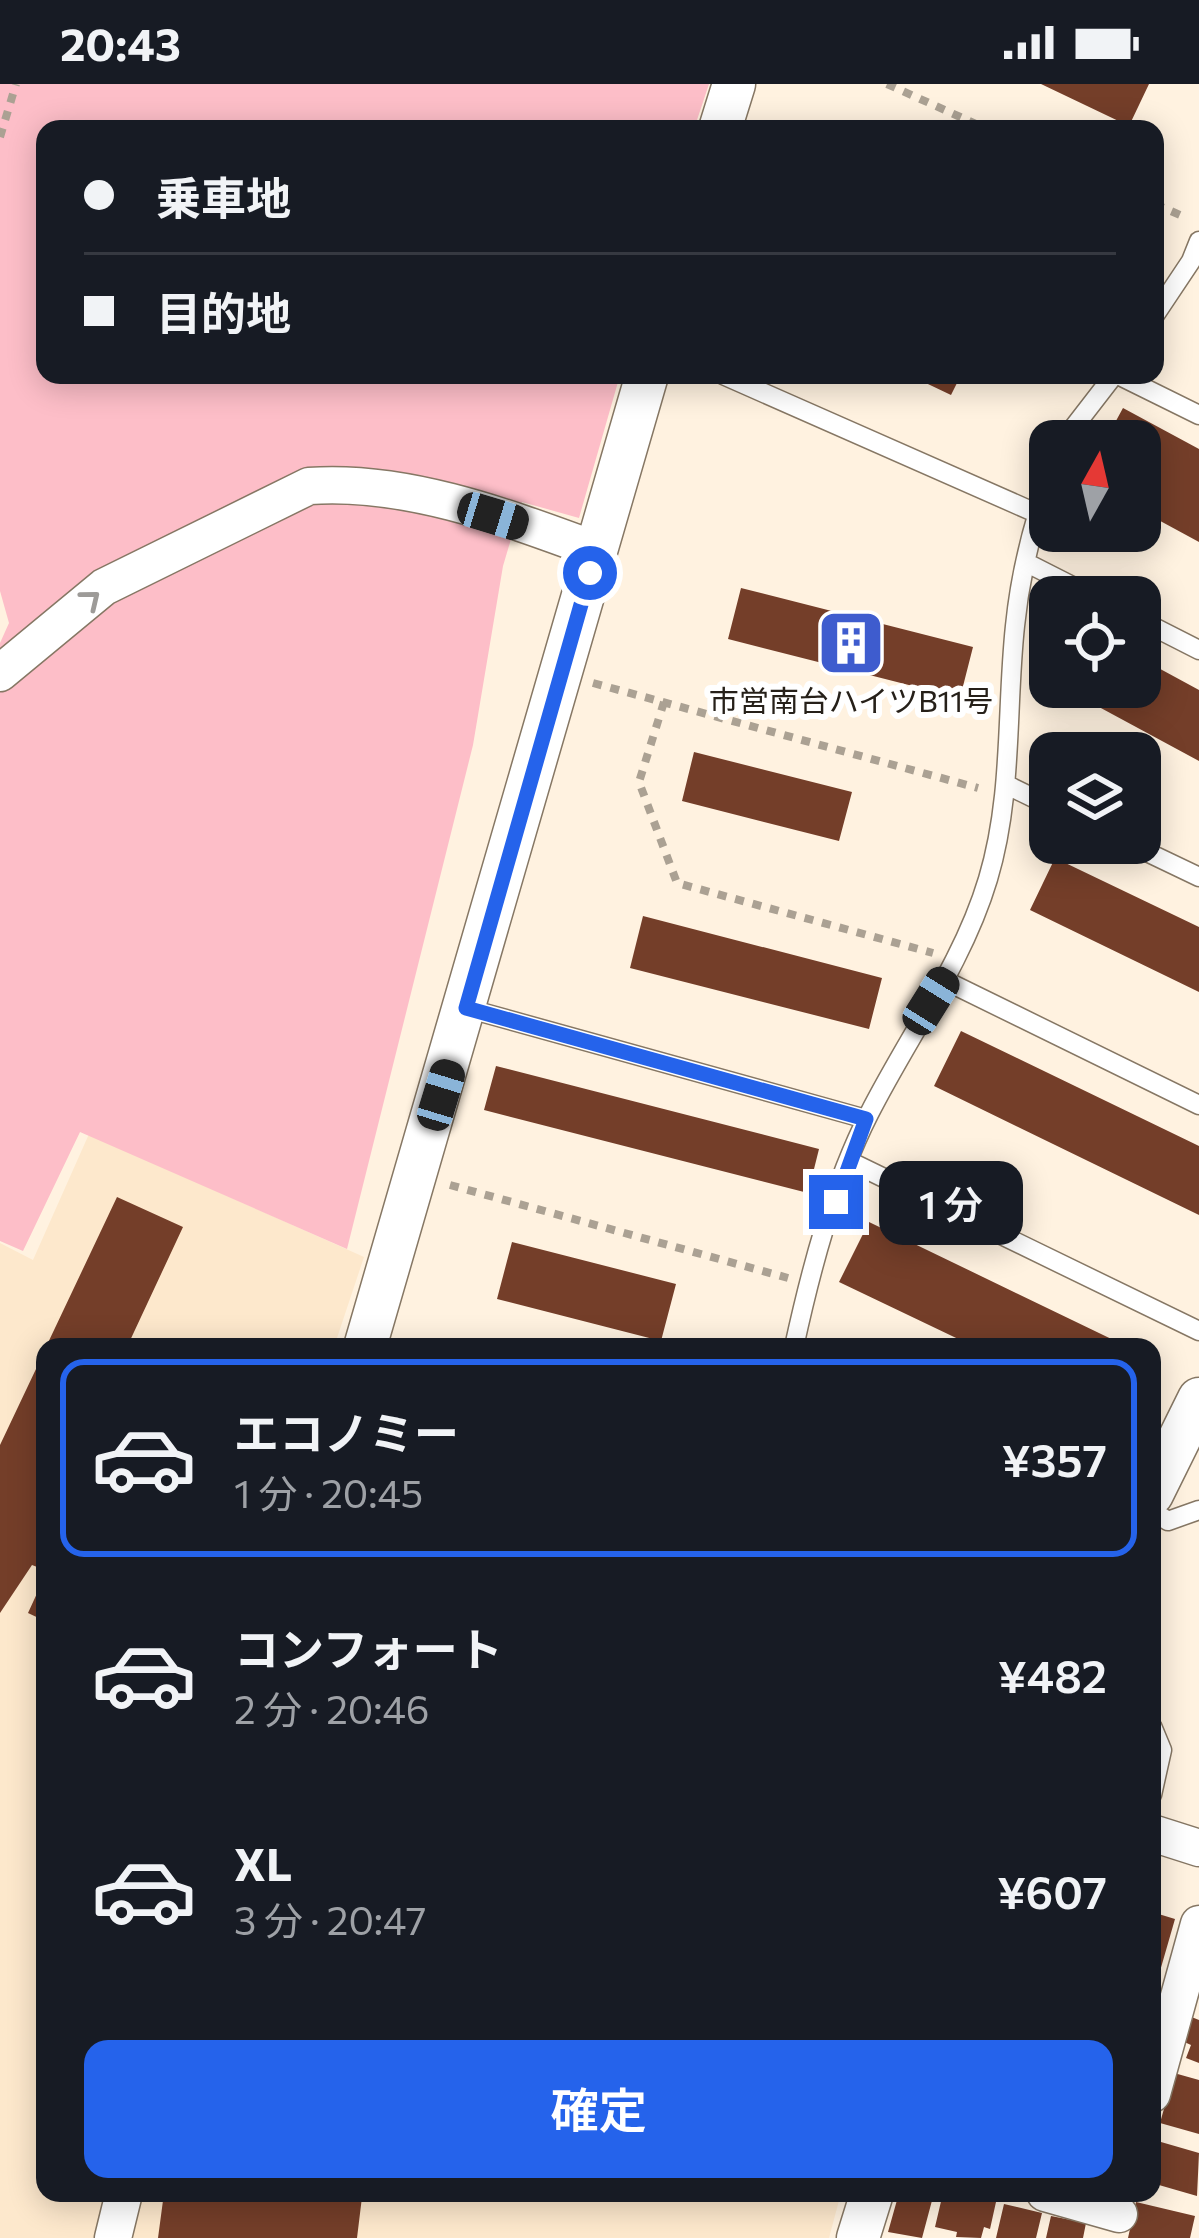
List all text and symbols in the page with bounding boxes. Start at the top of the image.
text: 20:43 [60,15,181,70]
text: 乗車地 [156,169,291,224]
text: 目的地 [156,284,291,339]
north arrow [1029,420,1161,552]
map controls [1029,420,1161,864]
car [453,488,533,544]
route start [563,546,617,600]
button: locate [1029,576,1161,708]
one-way arrow [77,592,99,613]
building icon: 市営南台ハイツB11号 [816,608,886,678]
place label: 市営南台ハイツB11号 [709,681,993,718]
button: layers [1029,732,1161,864]
car [897,961,965,1041]
car [413,1055,469,1135]
callout: 1 分 [878,1160,1022,1244]
route end [809,1175,863,1229]
text: 1 分 [919,1179,983,1227]
icon: car [90,1404,198,1512]
text: エコノミー [234,1404,459,1459]
text: ¥357 [1002,1431,1107,1486]
text: 1 分 · 20:45 [234,1468,423,1516]
icon: car [90,1620,198,1728]
text: コンフォート [234,1620,503,1675]
text: ¥482 [998,1647,1107,1702]
text: 2 分 · 20:46 [234,1684,429,1732]
text: XL [234,1835,292,1890]
icon: car [90,1836,198,1944]
text: ¥607 [997,1863,1107,1918]
text: 3 分 · 20:47 [234,1895,426,1943]
button: 確定 [84,2040,1113,2178]

